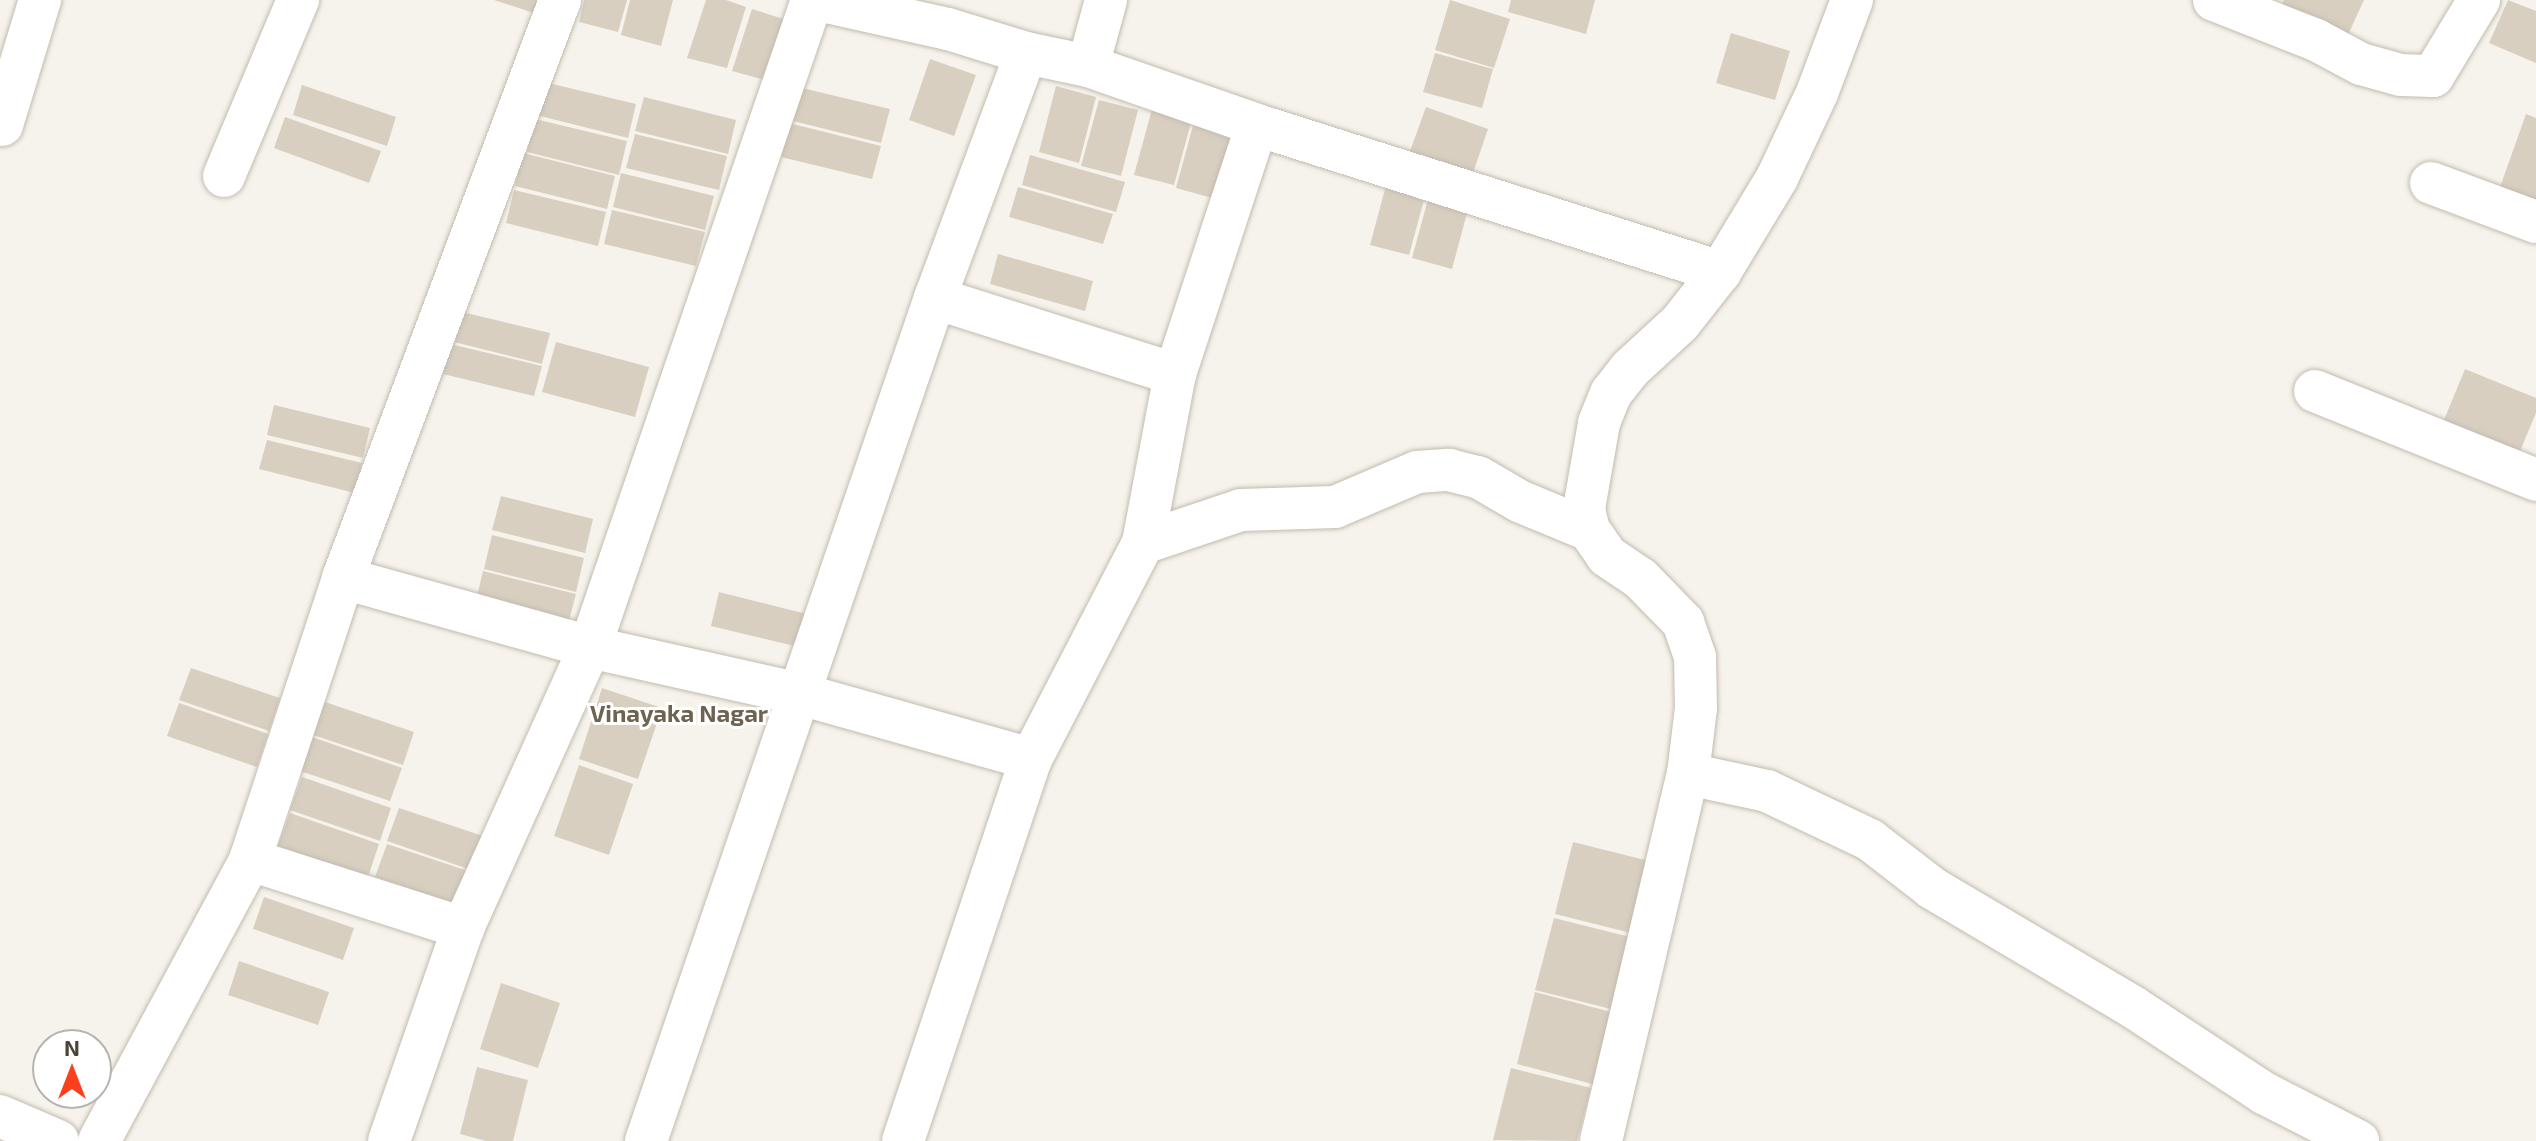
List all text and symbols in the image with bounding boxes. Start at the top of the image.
district label: Vinayaka Nagar [590,699,768,727]
north arrow [32,1029,112,1109]
text: N [64,1034,80,1060]

